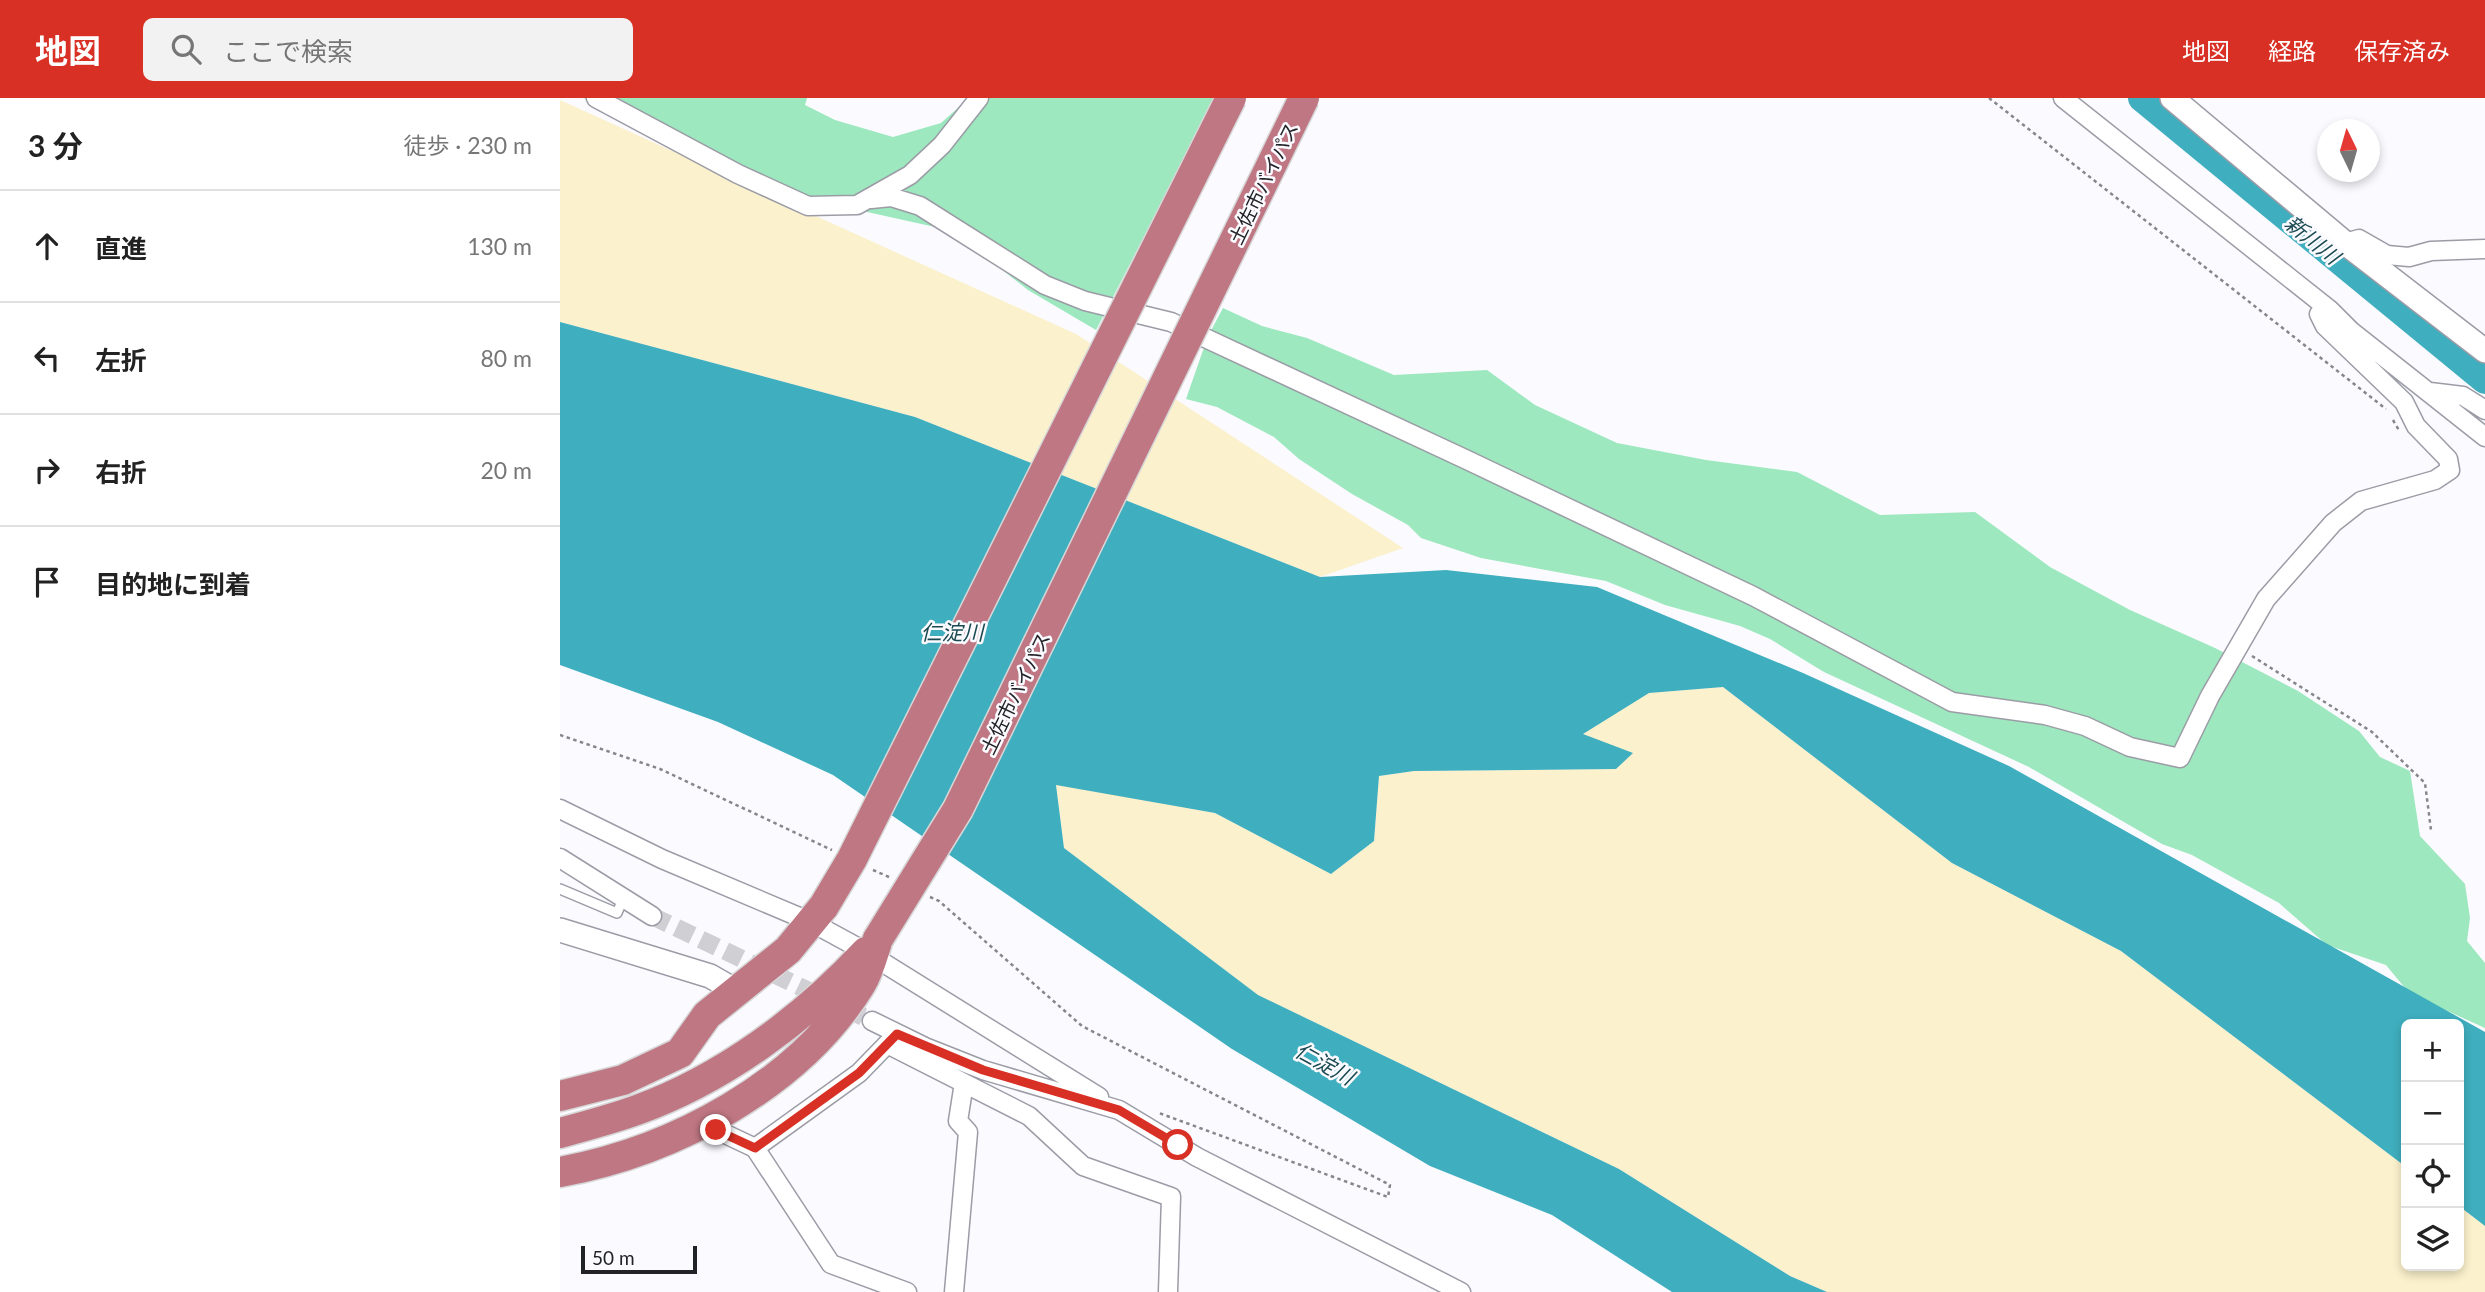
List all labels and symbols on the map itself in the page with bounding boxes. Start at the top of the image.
street label: 土佐市バイパス [1224,118,1302,248]
north arrow [2317,119,2380,182]
water label: 新川川 [2281,209,2347,270]
water label: 仁淀川 [921,619,985,644]
street label: 土佐市バイパス [976,628,1054,758]
water label: 仁淀川 [1291,1037,1360,1090]
route end [700,1114,731,1145]
route start [1162,1129,1193,1160]
scale bar [581,1243,696,1275]

